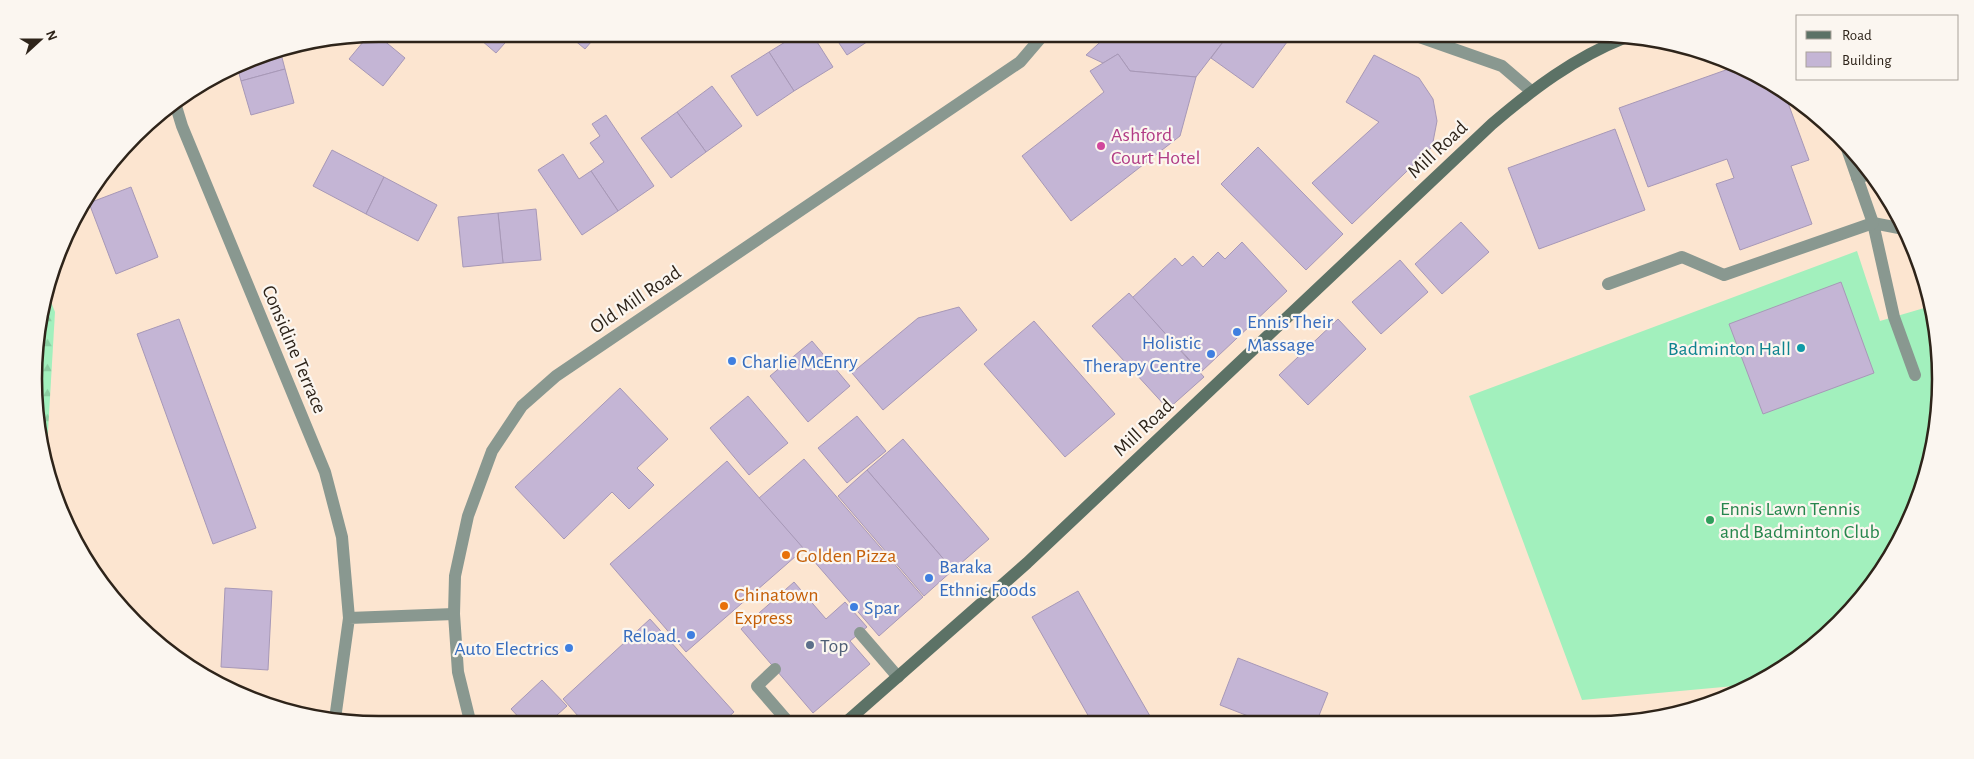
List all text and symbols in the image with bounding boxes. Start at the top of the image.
north arrow [15,15,65,65]
legend [1796,15,1959,80]
text: Road [1842,28,1872,43]
text: N [43,29,59,43]
text: Building [1842,53,1892,68]
street label: Mill Road [1404,117,1471,182]
place label: Ashford Court Hotel [1111,125,1200,168]
marker: Ashford Court Hotel [1095,140,1107,152]
street label: Old Mill Road [586,262,685,337]
street label: Considine Terrace [258,283,330,416]
place label: Ennis Their Massage [1247,312,1333,355]
marker: Ennis Their Massage [1231,326,1243,338]
place label: Holistic Therapy Centre [1083,333,1201,376]
place label: Badminton Hall [1668,339,1791,359]
marker: Badminton Hall [1795,342,1807,354]
marker: Holistic Therapy Centre [1205,348,1217,360]
place label: Charlie McEnry [742,352,858,372]
marker: Charlie McEnry [726,355,738,367]
street label: Mill Road [1110,395,1177,460]
place label: Ennis Lawn Tennis and Badminton Club [1720,499,1880,542]
marker: Ennis Lawn Tennis and Badminton Club [1704,514,1716,526]
place label: Golden Pizza [796,546,897,566]
marker: Golden Pizza [780,549,792,561]
place label: Baraka Ethnic Foods [939,557,1036,600]
marker: Baraka Ethnic Foods [923,572,935,584]
place label: Chinatown Express [734,585,819,628]
place label: Spar [864,598,900,618]
marker: Chinatown Express [718,600,730,612]
marker: Spar [848,601,860,613]
place label: Reload. [622,626,681,646]
marker: Reload. [685,629,697,641]
place label: Top [820,636,848,656]
place label: Auto Electrics [454,639,559,659]
marker: Top [804,639,816,651]
marker: Auto Electrics [563,642,575,654]

